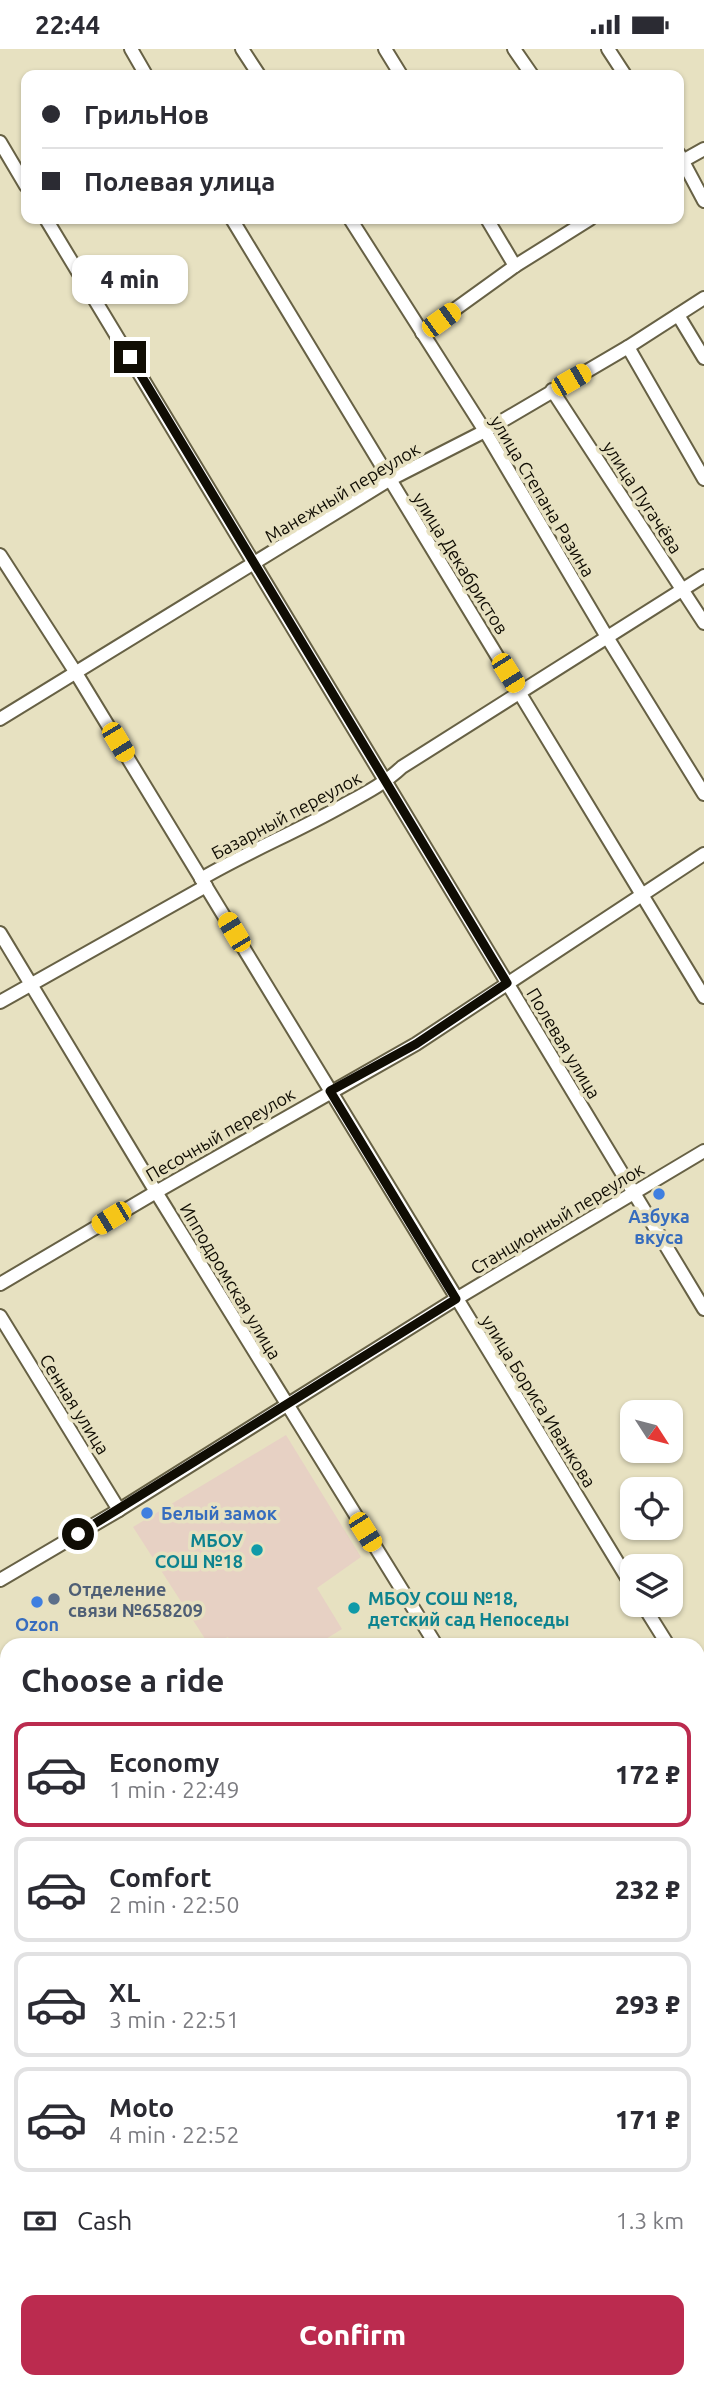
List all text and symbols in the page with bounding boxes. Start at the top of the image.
text: 22:44 [35,10,100,39]
text: ГрильНов [84,100,209,129]
text: Полевая улица [84,167,275,196]
callout: 4 min [72,255,188,305]
text: 4 min [101,267,159,292]
car [418,299,465,341]
route end [114,341,146,373]
car [548,360,595,400]
street label: улица Степана Разина [487,412,599,580]
street label: улица Пугачёва [599,437,687,557]
street label: Манежный переулок [261,438,423,546]
street label: улица Декабристов [409,489,513,637]
car [488,650,529,696]
car [99,719,138,765]
street label: Базарный переулок [208,767,364,863]
car [215,909,254,955]
street label: Полевая улица [523,984,605,1102]
street label: Песочный переулок [142,1083,298,1185]
street label: Станционный переулок [467,1158,647,1278]
marker: Азбука вкуса [651,1186,667,1202]
car [88,1198,135,1238]
street label: Ипподромская улица [176,1199,286,1363]
place label: Азбука вкуса [628,1206,690,1247]
street label: улица Бориса Иванкова [478,1311,600,1491]
street label: Сенная улица [36,1350,114,1458]
north arrow [620,1400,682,1463]
map controls [620,1400,683,1617]
button: locate [620,1477,683,1540]
place label: Белый замок [161,1503,278,1523]
marker: Белый замок [139,1505,155,1521]
car [345,1509,386,1555]
route start [62,1518,94,1550]
place label: МБОУ СОШ №18 [155,1530,244,1571]
marker: МБОУ СОШ №18 [249,1542,265,1558]
button: layers [620,1554,683,1617]
place label: Отделение связи №658209 [68,1579,203,1620]
place label: МБОУ СОШ №18, детский сад Непоседы [368,1588,570,1629]
marker: Отделение связи №658209 [46,1591,62,1607]
marker: Ozon [29,1594,45,1610]
marker: МБОУ СОШ №18, детский сад Непоседы [346,1600,362,1616]
place label: Ozon [15,1614,59,1634]
text: Choose a ride [21,1662,224,1698]
icon: car [25,1743,88,1806]
text: Economy [109,1748,219,1777]
text: 172 ₽ [615,1760,680,1789]
text: 1 min · 22:49 [109,1777,240,1802]
icon: car [25,1858,88,1921]
text: Comfort [109,1863,212,1892]
text: 232 ₽ [615,1875,680,1904]
text: 2 min · 22:50 [109,1892,240,1917]
icon: car [25,1973,88,2036]
text: XL [109,1978,140,2007]
text: 293 ₽ [615,1990,680,2019]
text: 3 min · 22:51 [109,2007,240,2032]
icon: car [25,2088,88,2151]
text: Moto [109,2093,174,2122]
text: 171 ₽ [615,2105,680,2134]
text: 4 min · 22:52 [109,2122,240,2147]
icon: cash [21,2202,59,2240]
text: Cash [77,2206,132,2235]
text: 1.3 km [616,2208,684,2233]
button: Confirm [21,2295,684,2375]

